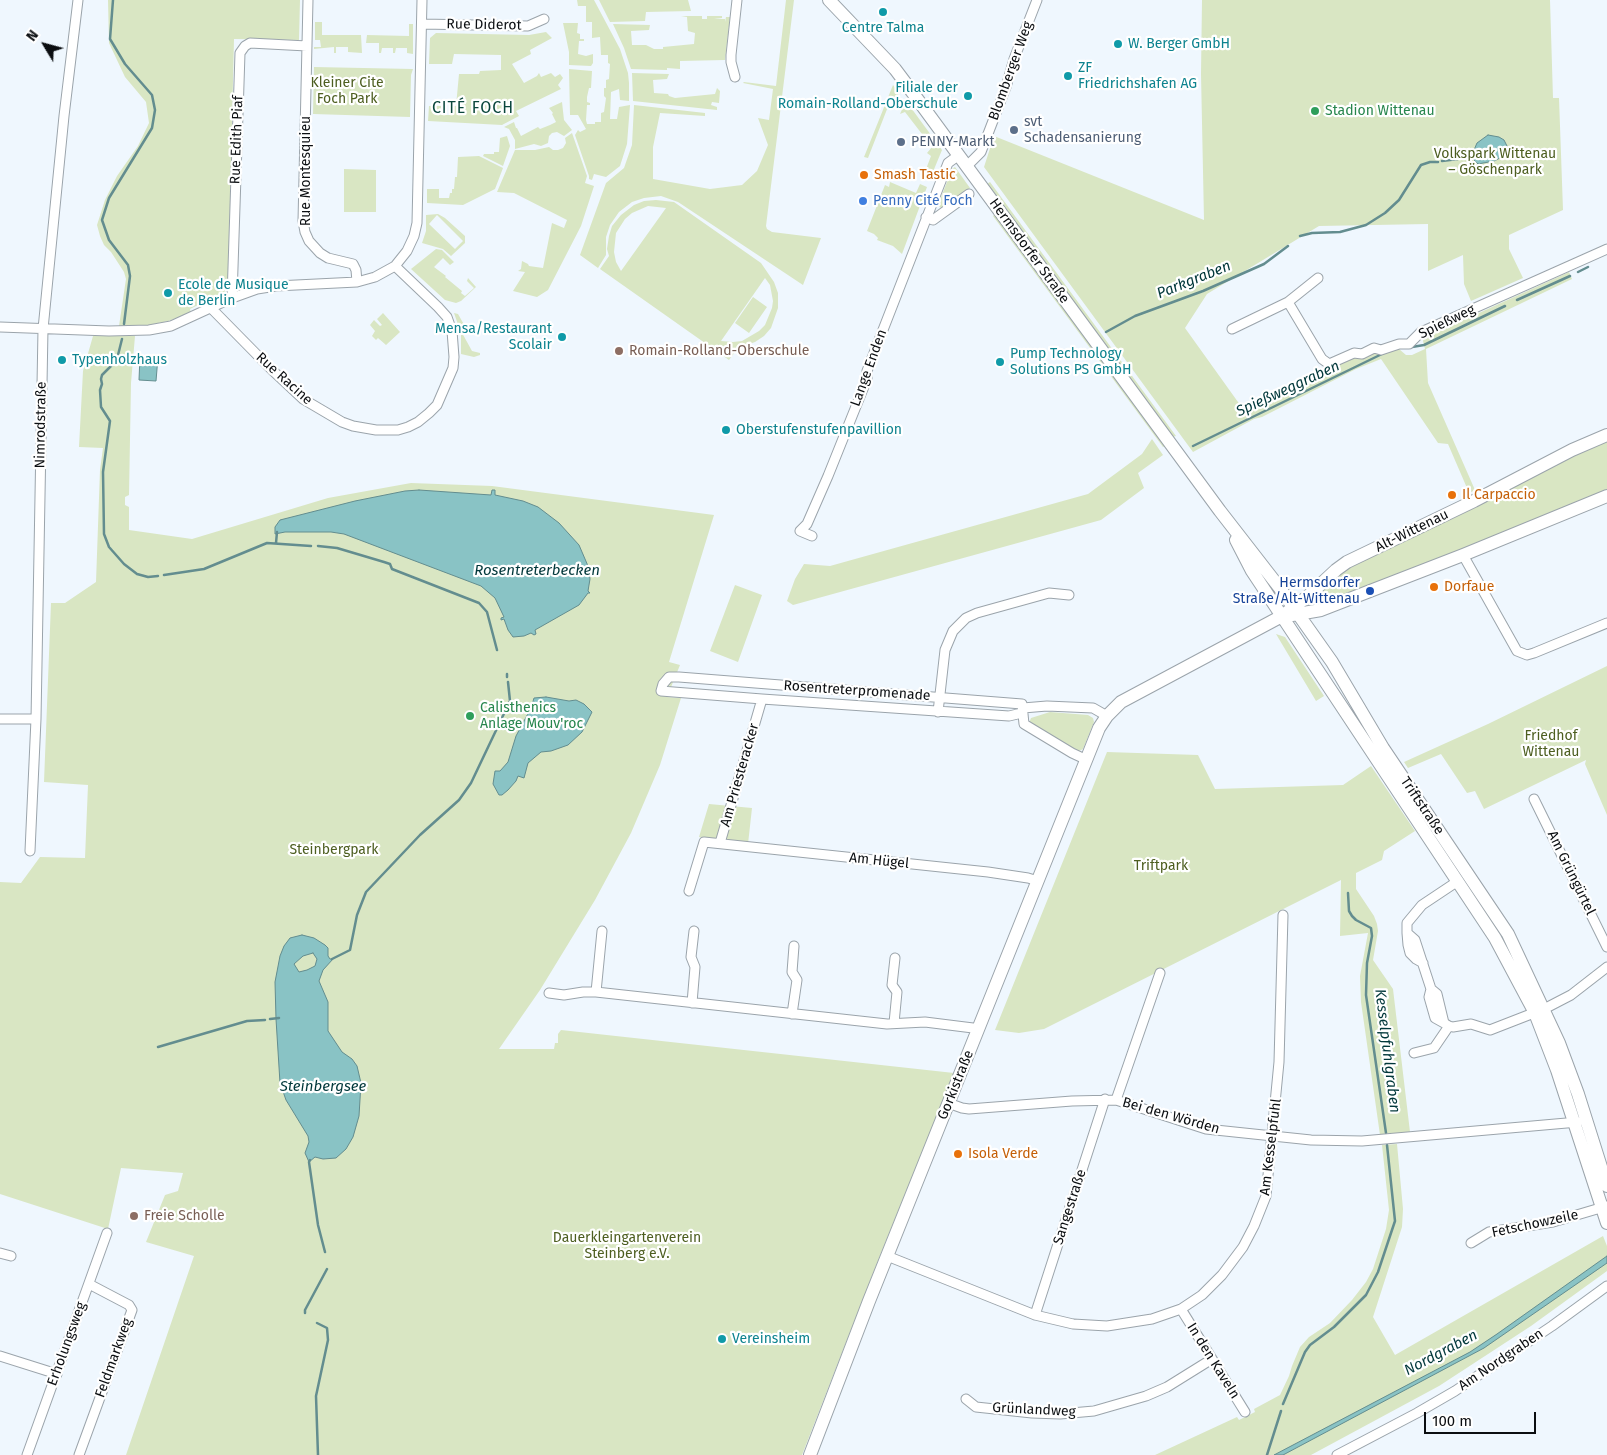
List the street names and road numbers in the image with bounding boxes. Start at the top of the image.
street label: Rue Diderot [446,16,522,34]
street label: Blomberger Weg [985,19,1037,123]
street label: Rue Edith Piaf [227,95,247,185]
street label: Rue Montesquieu [298,116,314,226]
street label: Hermsdorfer Straße [985,195,1073,307]
street label: Spießweg [1416,301,1478,343]
street label: Lange Enden [847,327,891,409]
street label: Rue Racine [252,349,316,409]
street label: Nimrodstraße [32,381,50,469]
street label: Alt-Wittenau [1373,506,1451,556]
street label: Rosentreterpromenade [783,677,931,705]
street label: Am Priesteracker [717,721,763,829]
street label: Triftstraße [1397,774,1447,838]
street label: Am Grüngürtel [1543,828,1599,918]
street label: Am Hügel [848,850,910,872]
street label: Gorkistraße [934,1048,978,1122]
street label: Bei den Wörden [1120,1094,1222,1138]
street label: Am Kesselpfuhl [1257,1098,1285,1196]
street label: Sangestraße [1050,1167,1090,1247]
street label: Fetschowzeile [1490,1207,1580,1241]
street label: Erholungsweg [44,1300,90,1388]
street label: Feldmarkweg [92,1316,136,1400]
street label: In den Kaveln [1183,1320,1243,1402]
street label: Am Nordgraben [1455,1325,1547,1395]
street label: Grünlandweg [992,1399,1076,1421]

